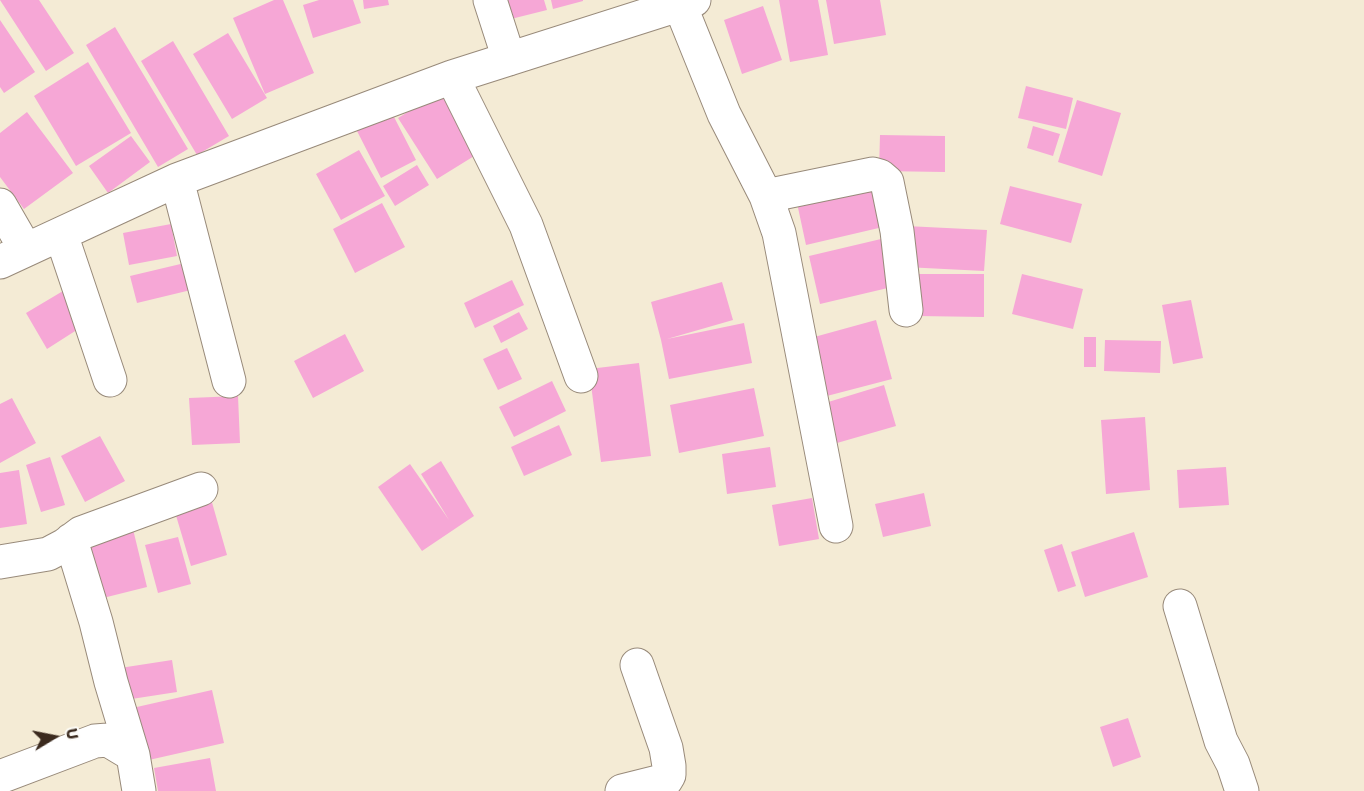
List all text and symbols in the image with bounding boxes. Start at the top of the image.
north arrow [24,707,84,767]
text: U [61,727,84,741]

